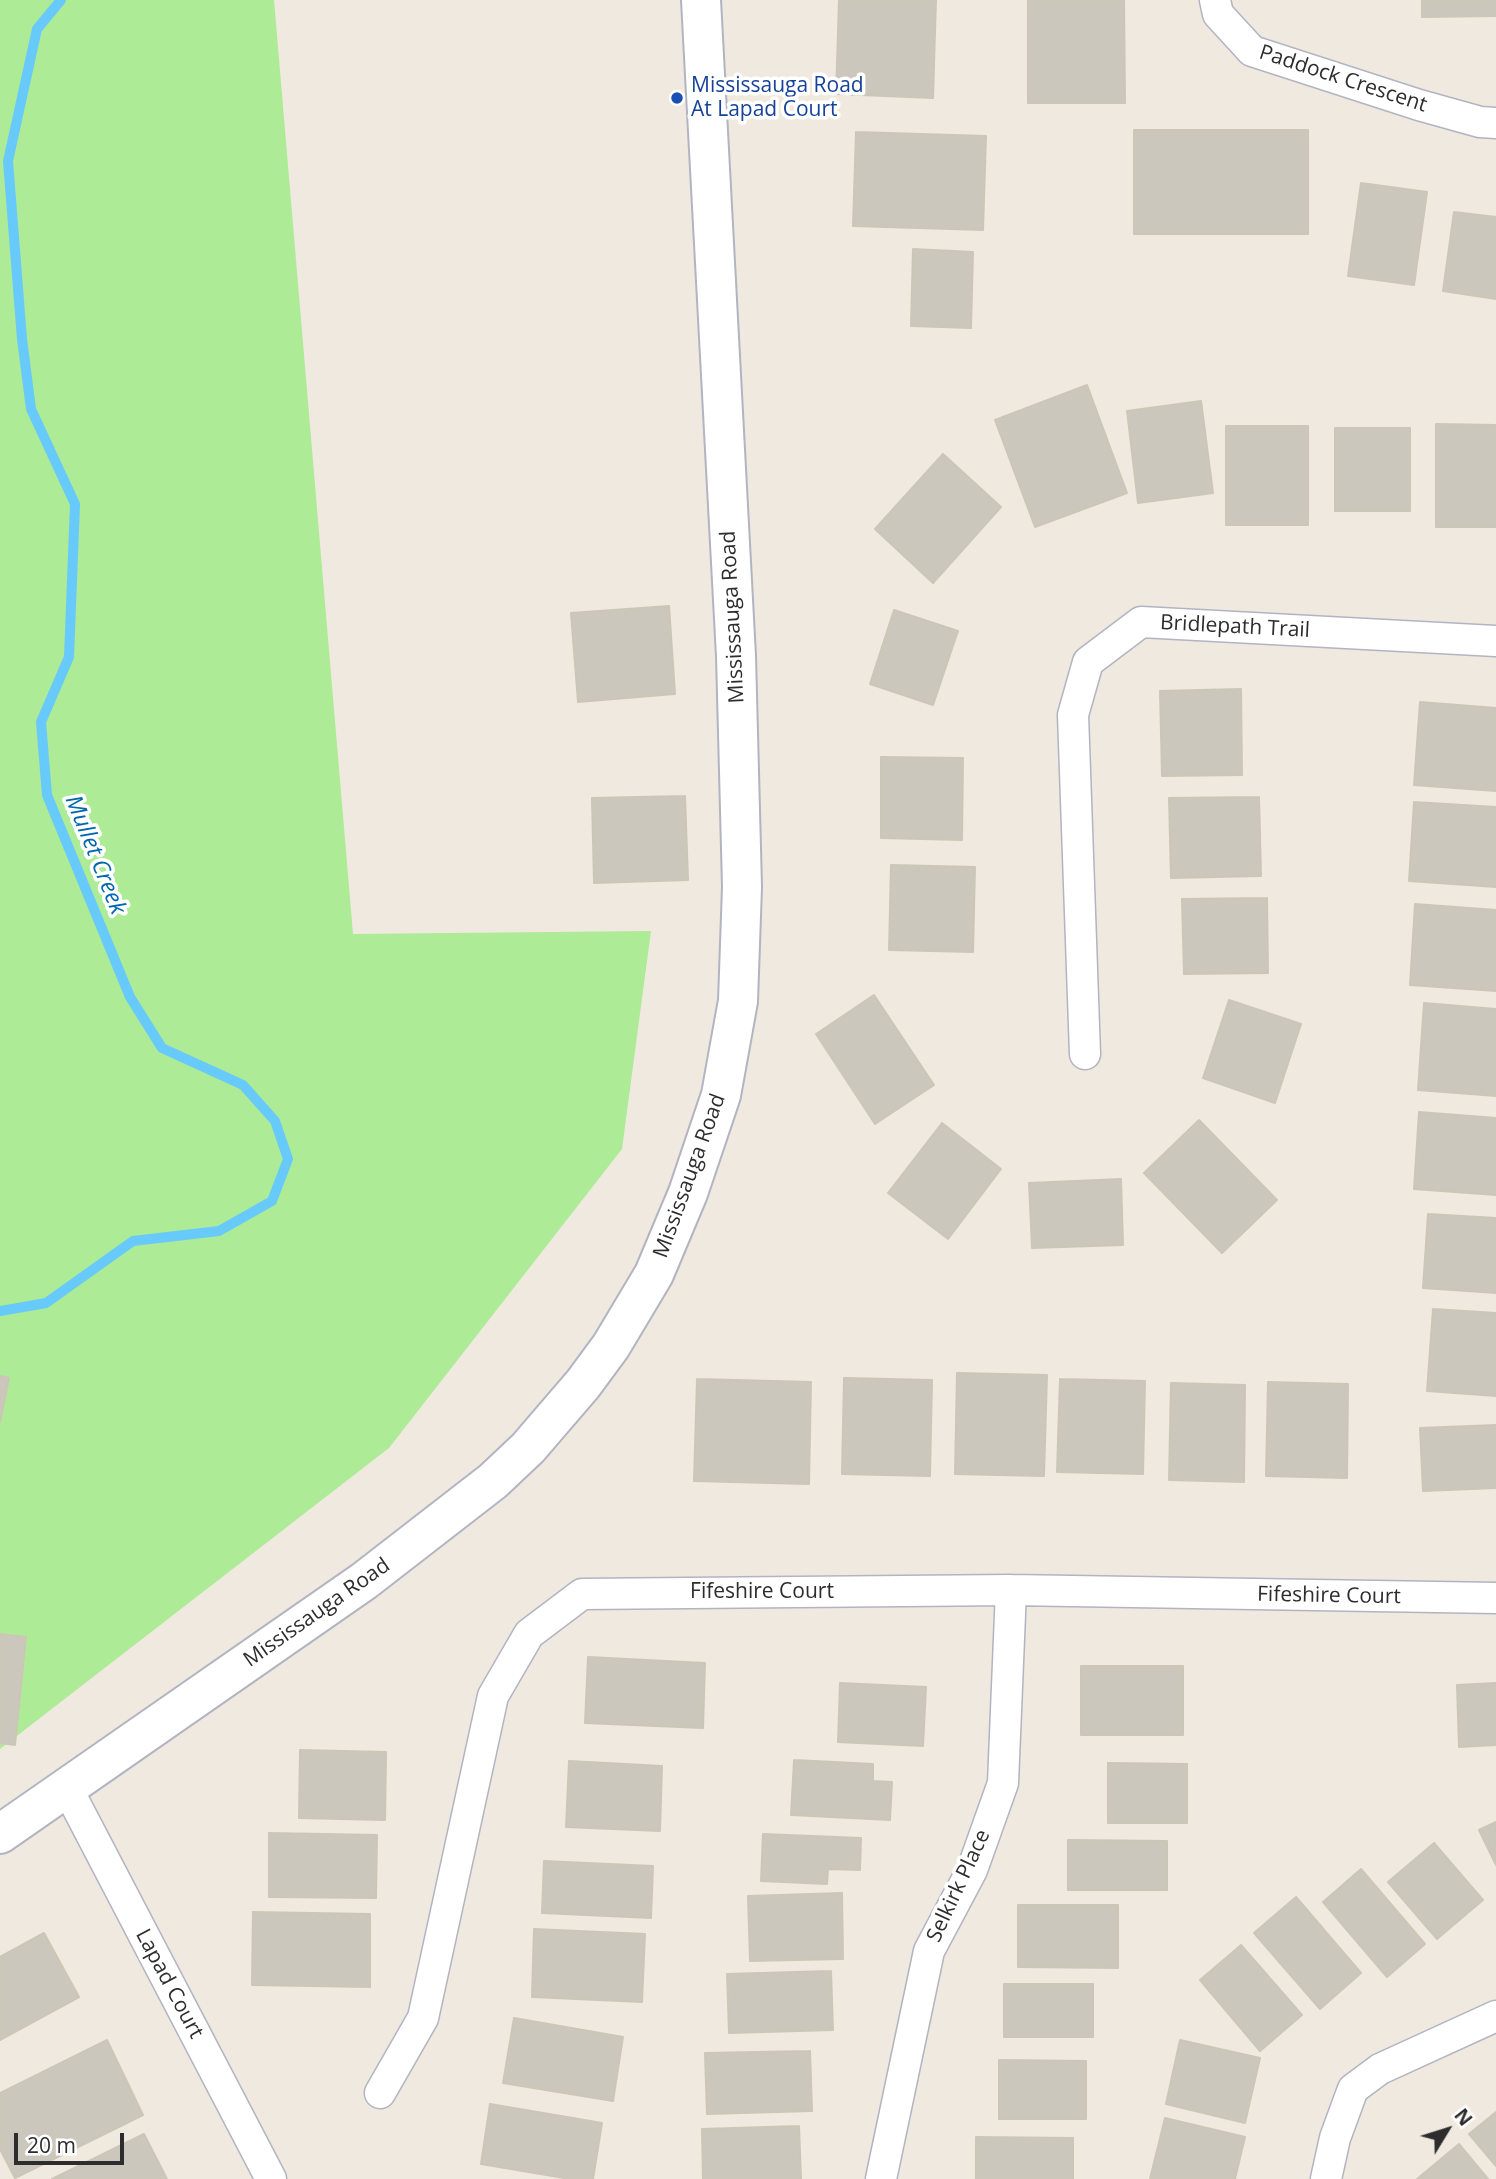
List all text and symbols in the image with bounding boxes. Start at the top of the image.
street label: Paddock Crescent [1256,40,1430,118]
place label: Mississauga Road At Lapad Court [691,73,864,123]
marker: Mississauga Road At Lapad Court [669,90,685,106]
street label: Mississauga Road [716,530,750,704]
street label: Bridlepath Trail [1159,610,1311,644]
water label: Mullet Creek [59,791,131,919]
street label: Mississauga Road [649,1091,731,1261]
street label: Mississauga Road [239,1553,395,1673]
street label: Fifeshire Court [690,1579,834,1605]
street label: Fifeshire Court [1257,1582,1401,1610]
street label: Selkirk Place [922,1826,996,1946]
street label: Lapad Court [130,1925,208,2043]
north arrow [1412,2095,1482,2165]
text: N [1449,2103,1479,2131]
scale bar [18,2120,128,2164]
text: 20 m [27,2131,76,2159]

